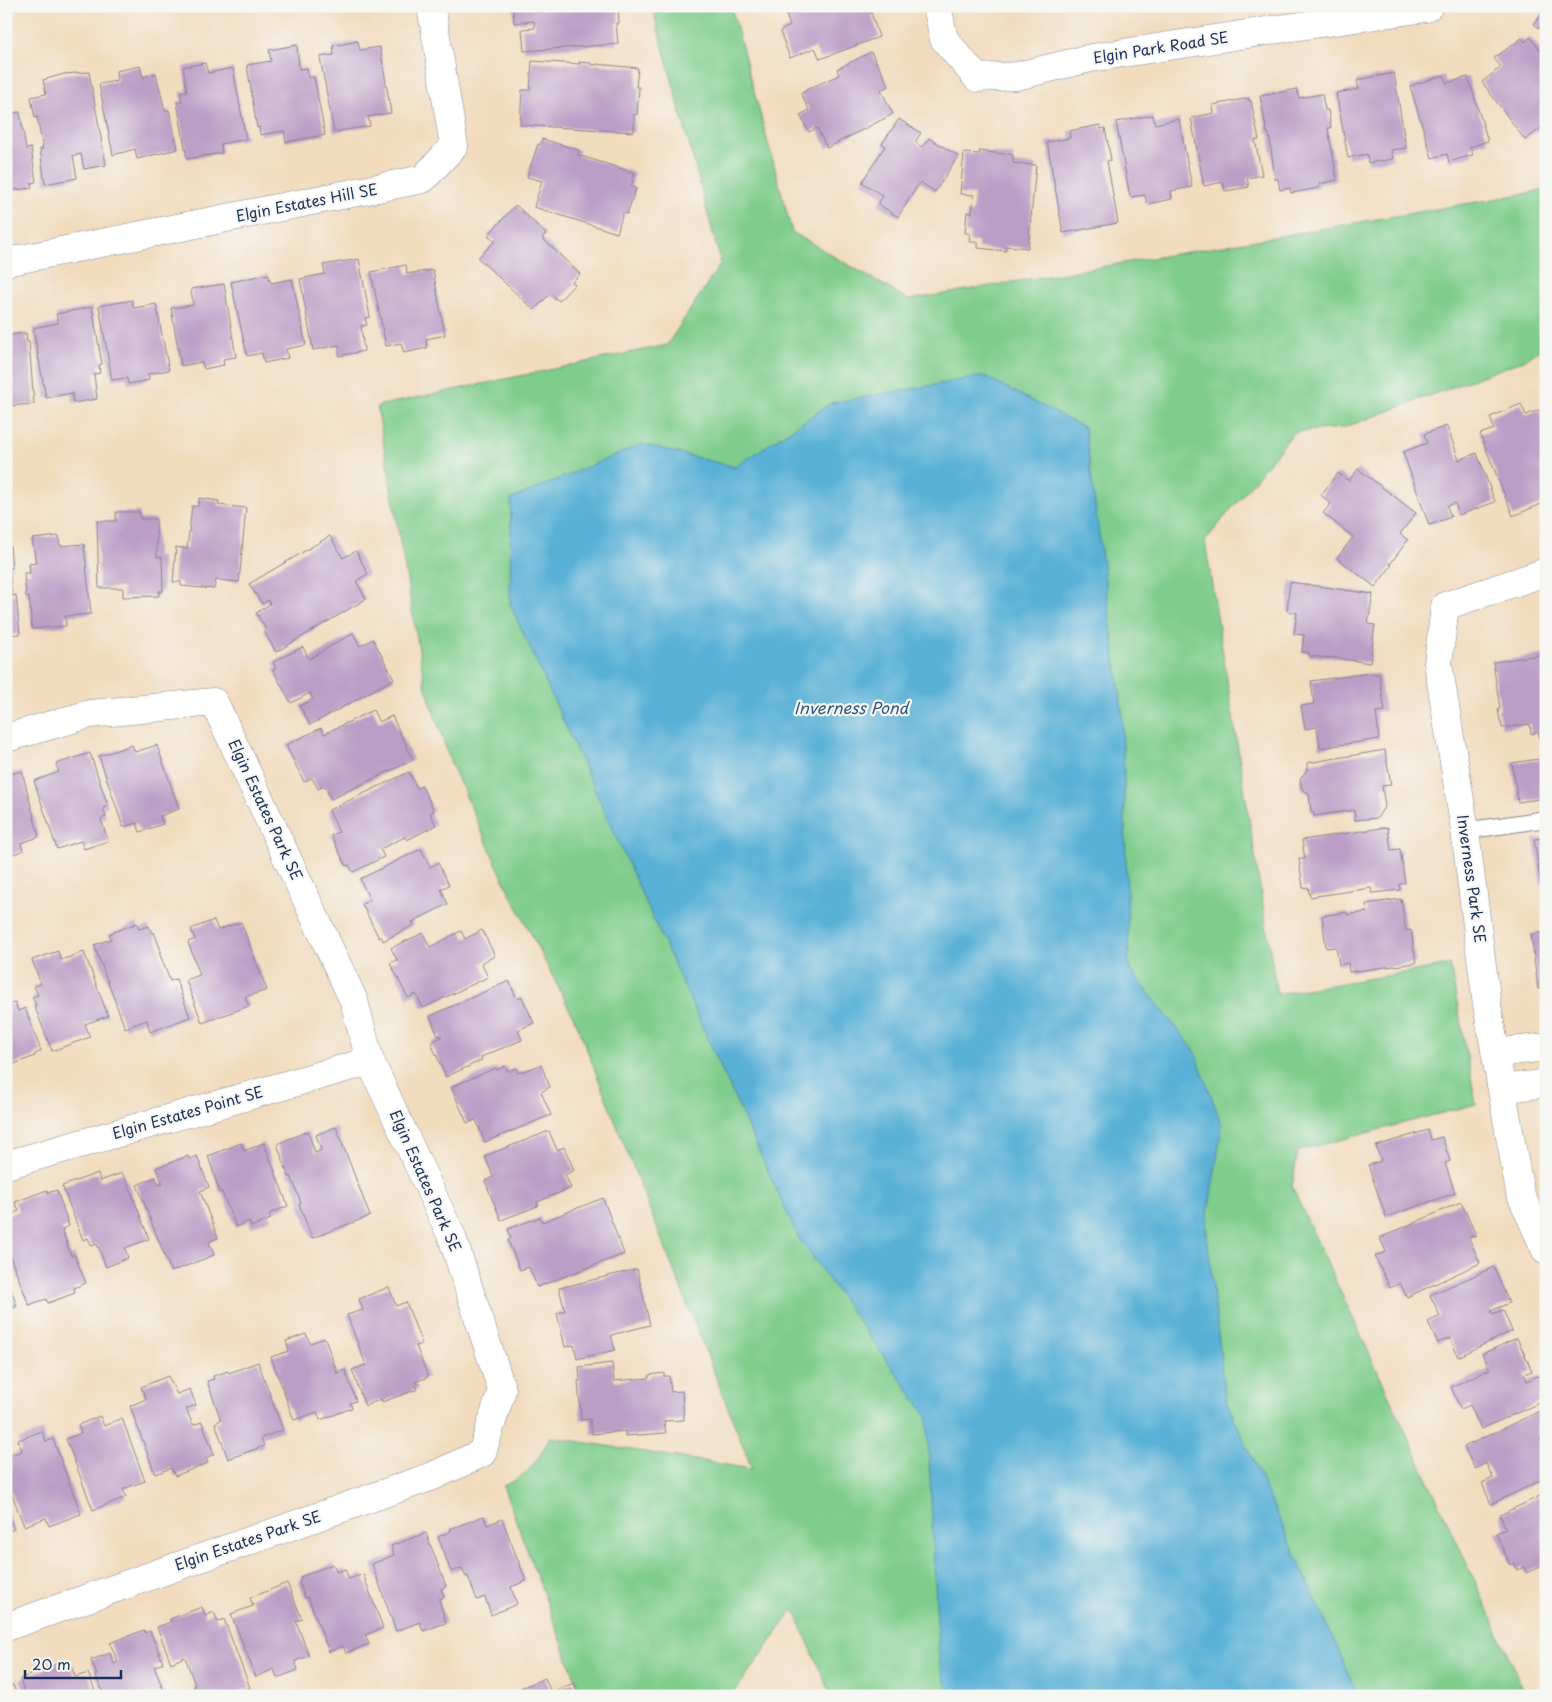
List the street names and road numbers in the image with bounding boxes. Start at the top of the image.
street label: Elgin Park Road SE [1092,24,1230,69]
street label: Elgin Estates Hill SE [234,177,380,227]
street label: Elgin Estates Park SE [223,735,309,884]
street label: Inverness Park SE [1452,813,1493,945]
street label: Elgin Estates Point SE [109,1079,266,1144]
street label: Elgin Estates Park SE [385,1106,468,1255]
street label: Elgin Estates Park SE [171,1504,324,1575]

